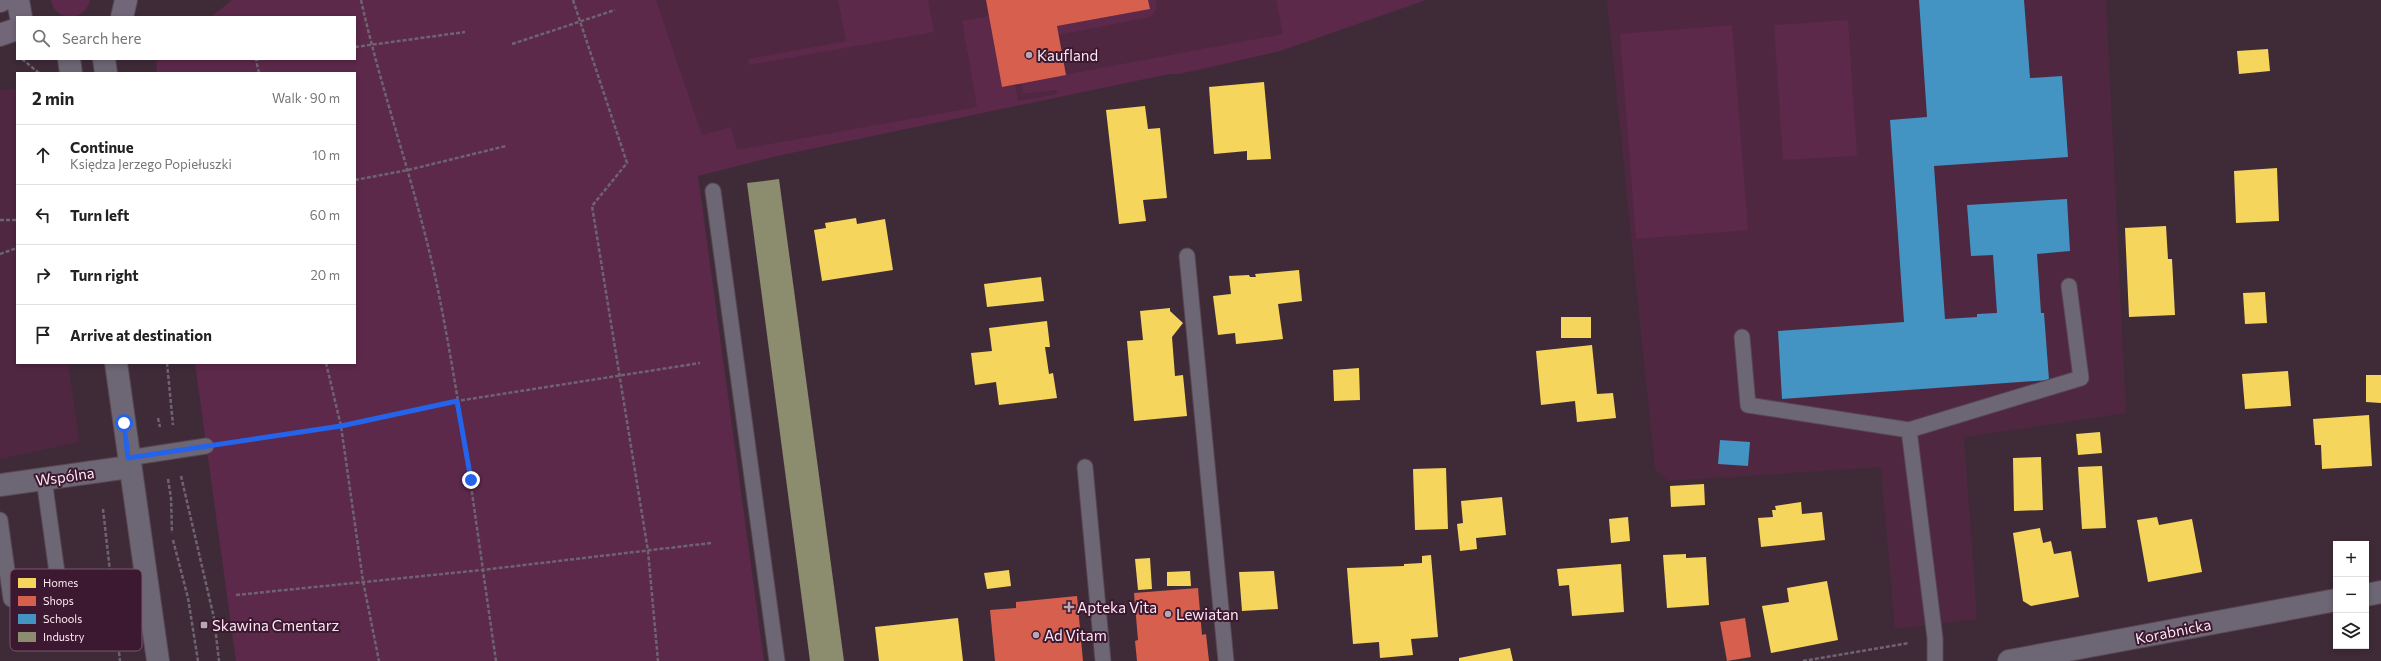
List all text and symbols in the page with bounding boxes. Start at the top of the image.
search box [16,16,356,60]
icon: search [30,27,52,49]
text: Search here [62,29,141,47]
place label: Kaufland [1037,46,1098,64]
marker: Kaufland [1024,50,1034,60]
text: 2 min [32,88,74,109]
text: Walk · 90 m [272,90,340,106]
text: Continue [70,138,134,156]
icon: ahead [32,144,54,166]
text: 10 m [312,147,340,163]
text: Księdza Jerzego Popiełuszki [70,156,232,172]
icon: left [32,204,54,226]
text: Turn left [70,206,129,224]
text: 60 m [310,207,340,223]
icon: right [32,264,54,286]
text: Turn right [70,266,139,284]
text: 20 m [311,267,340,283]
icon: arrive [32,324,54,346]
text: Arrive at destination [70,326,212,344]
route start [115,414,133,432]
street label: Wspólna [34,463,96,489]
route end [462,471,480,489]
map controls [2333,541,2369,649]
button: + [2333,541,2369,577]
legend [10,569,142,651]
text: Homes [43,576,78,589]
button: − [2333,577,2369,613]
text: Shops [43,594,74,607]
place label: Apteka Vita [1077,598,1157,616]
marker: Apteka Vita [1064,602,1074,612]
place label: Lewiatan [1176,605,1239,623]
marker: Lewiatan [1163,609,1173,619]
text: Schools [43,612,82,625]
button: layers [2333,613,2369,649]
street label: Korabnicka [2134,615,2212,647]
place label: Skawina Cmentarz [212,616,339,634]
marker: Skawina Cmentarz [199,620,209,630]
place label: Ad Vitam [1044,626,1107,644]
text: Industry [43,630,85,643]
marker: Ad Vitam [1031,630,1041,640]

